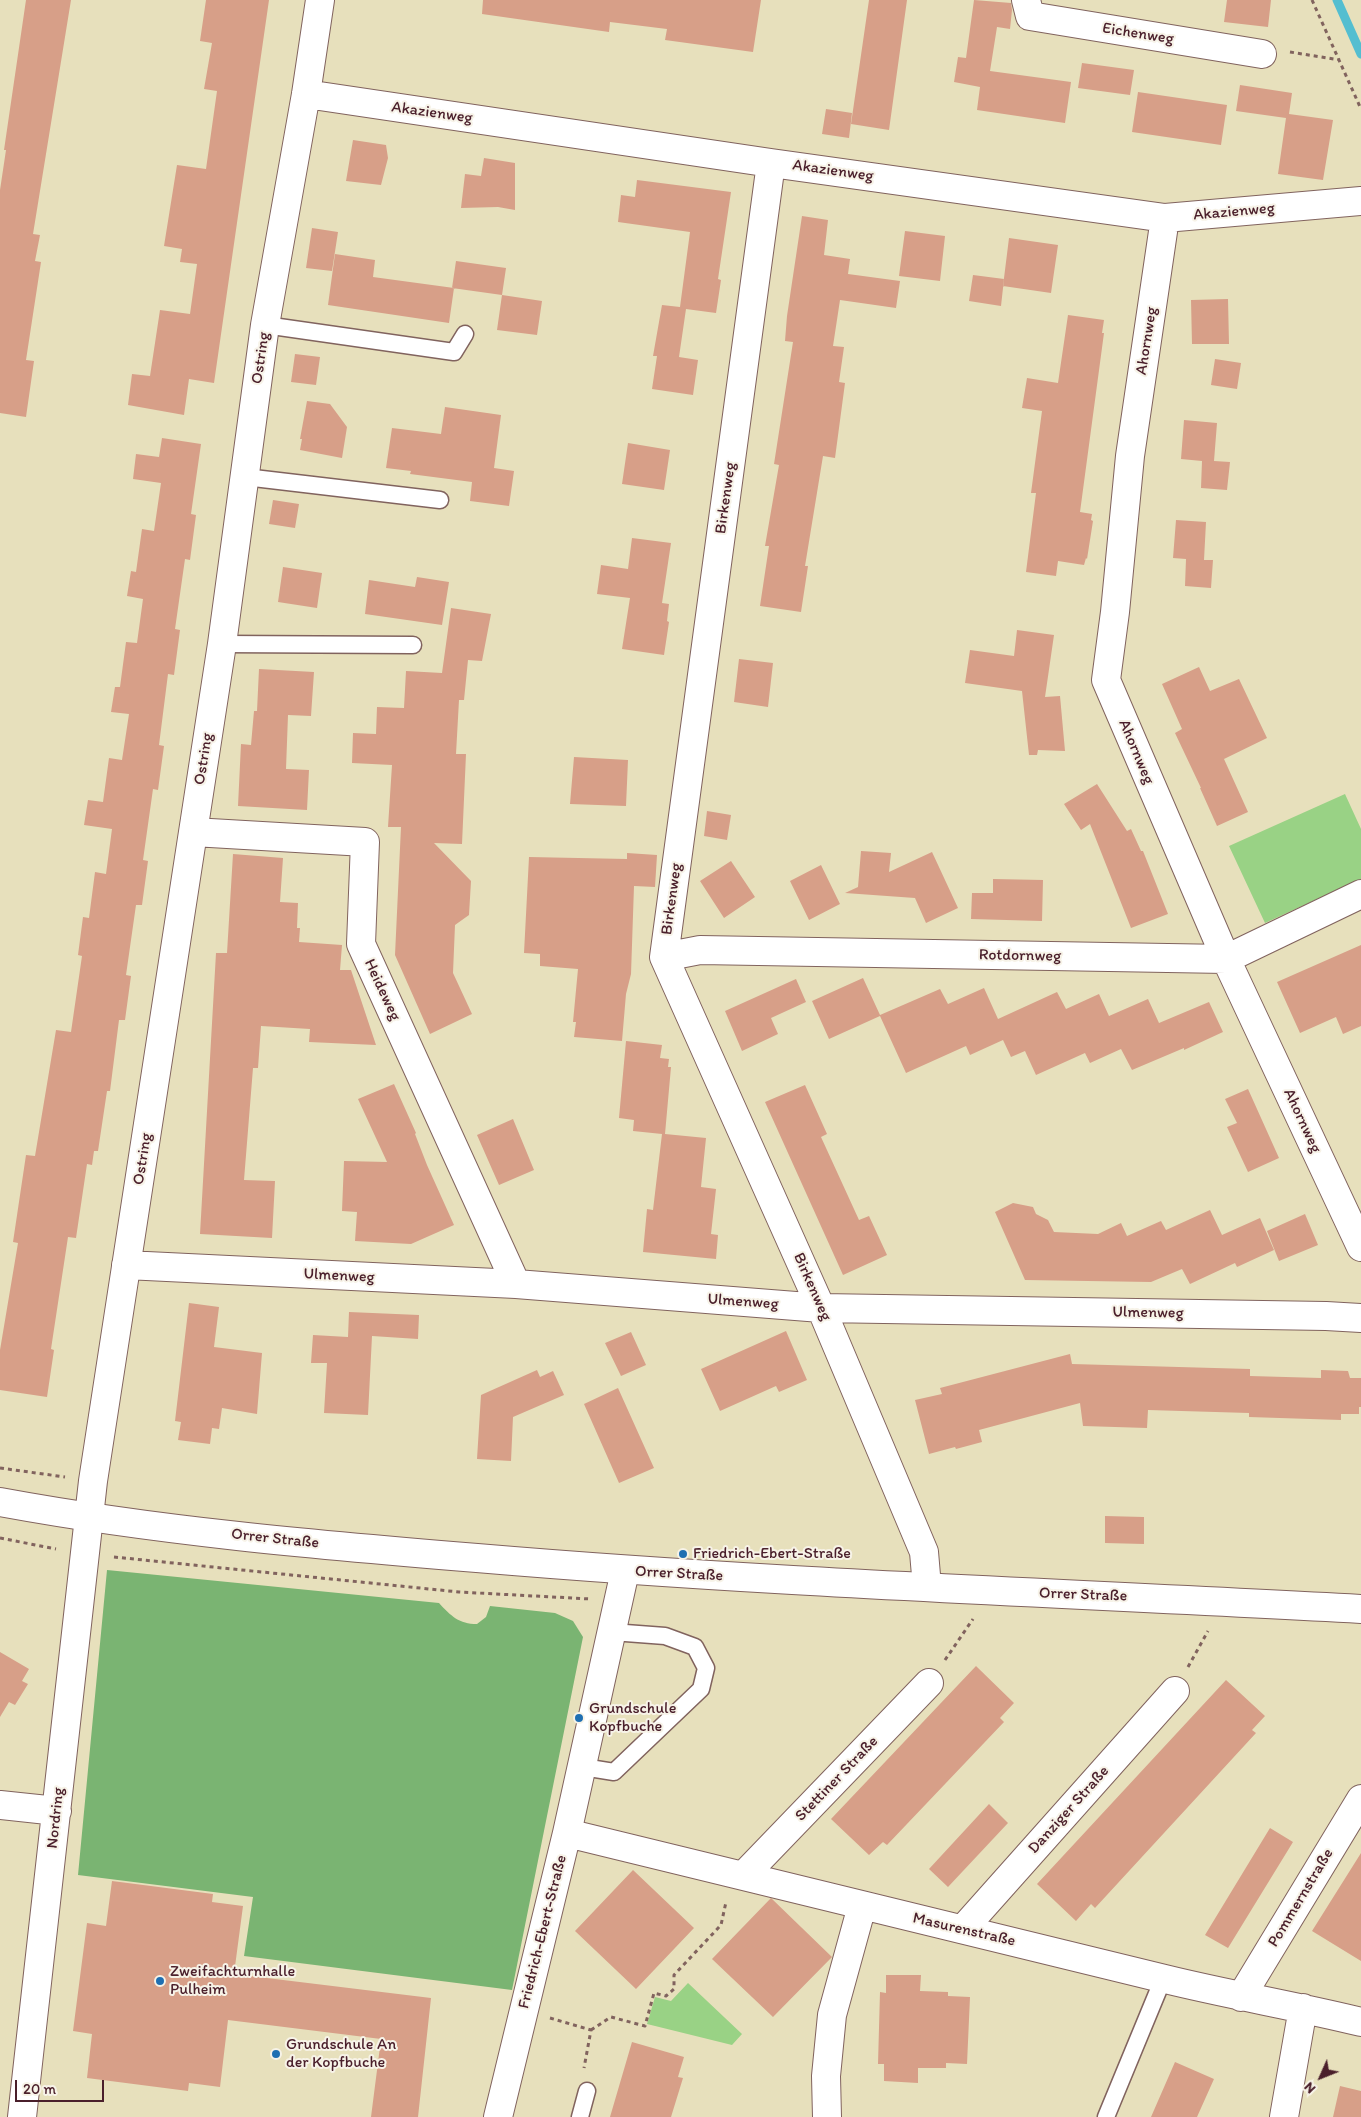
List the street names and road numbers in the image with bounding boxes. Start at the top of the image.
street label: Eichenweg [1101,19,1175,49]
street label: Akazienweg [390,98,474,128]
street label: Akazienweg [791,156,875,186]
street label: Akazienweg [1192,199,1276,225]
street label: Ahornweg [1132,306,1162,376]
street label: Ostring [248,331,274,385]
street label: Birkenweg [711,461,741,535]
street label: Ahornweg [1114,717,1158,787]
street label: Ostring [190,732,218,786]
street label: Birkenweg [657,862,687,936]
street label: Rotdornweg [979,946,1061,966]
street label: Heideweg [359,956,405,1024]
street label: Ahornweg [1279,1086,1325,1156]
street label: Ostring [129,1132,157,1186]
street label: Birkenweg [789,1250,835,1324]
street label: Ulmenweg [303,1265,375,1287]
street label: Ulmenweg [707,1290,779,1314]
street label: Ulmenweg [1112,1303,1184,1323]
street label: Orrer Straße [230,1525,320,1553]
street label: Orrer Straße [634,1562,724,1586]
street label: Orrer Straße [1039,1584,1127,1606]
street label: Stettiner Straße [792,1732,882,1826]
street label: Danziger Straße [1024,1762,1114,1858]
street label: Nordring [43,1786,69,1850]
street label: Pommernstraße [1264,1845,1338,1951]
street label: Friedrich-Ebert-Straße [515,1853,571,2011]
street label: Masurenstraße [911,1909,1017,1951]

